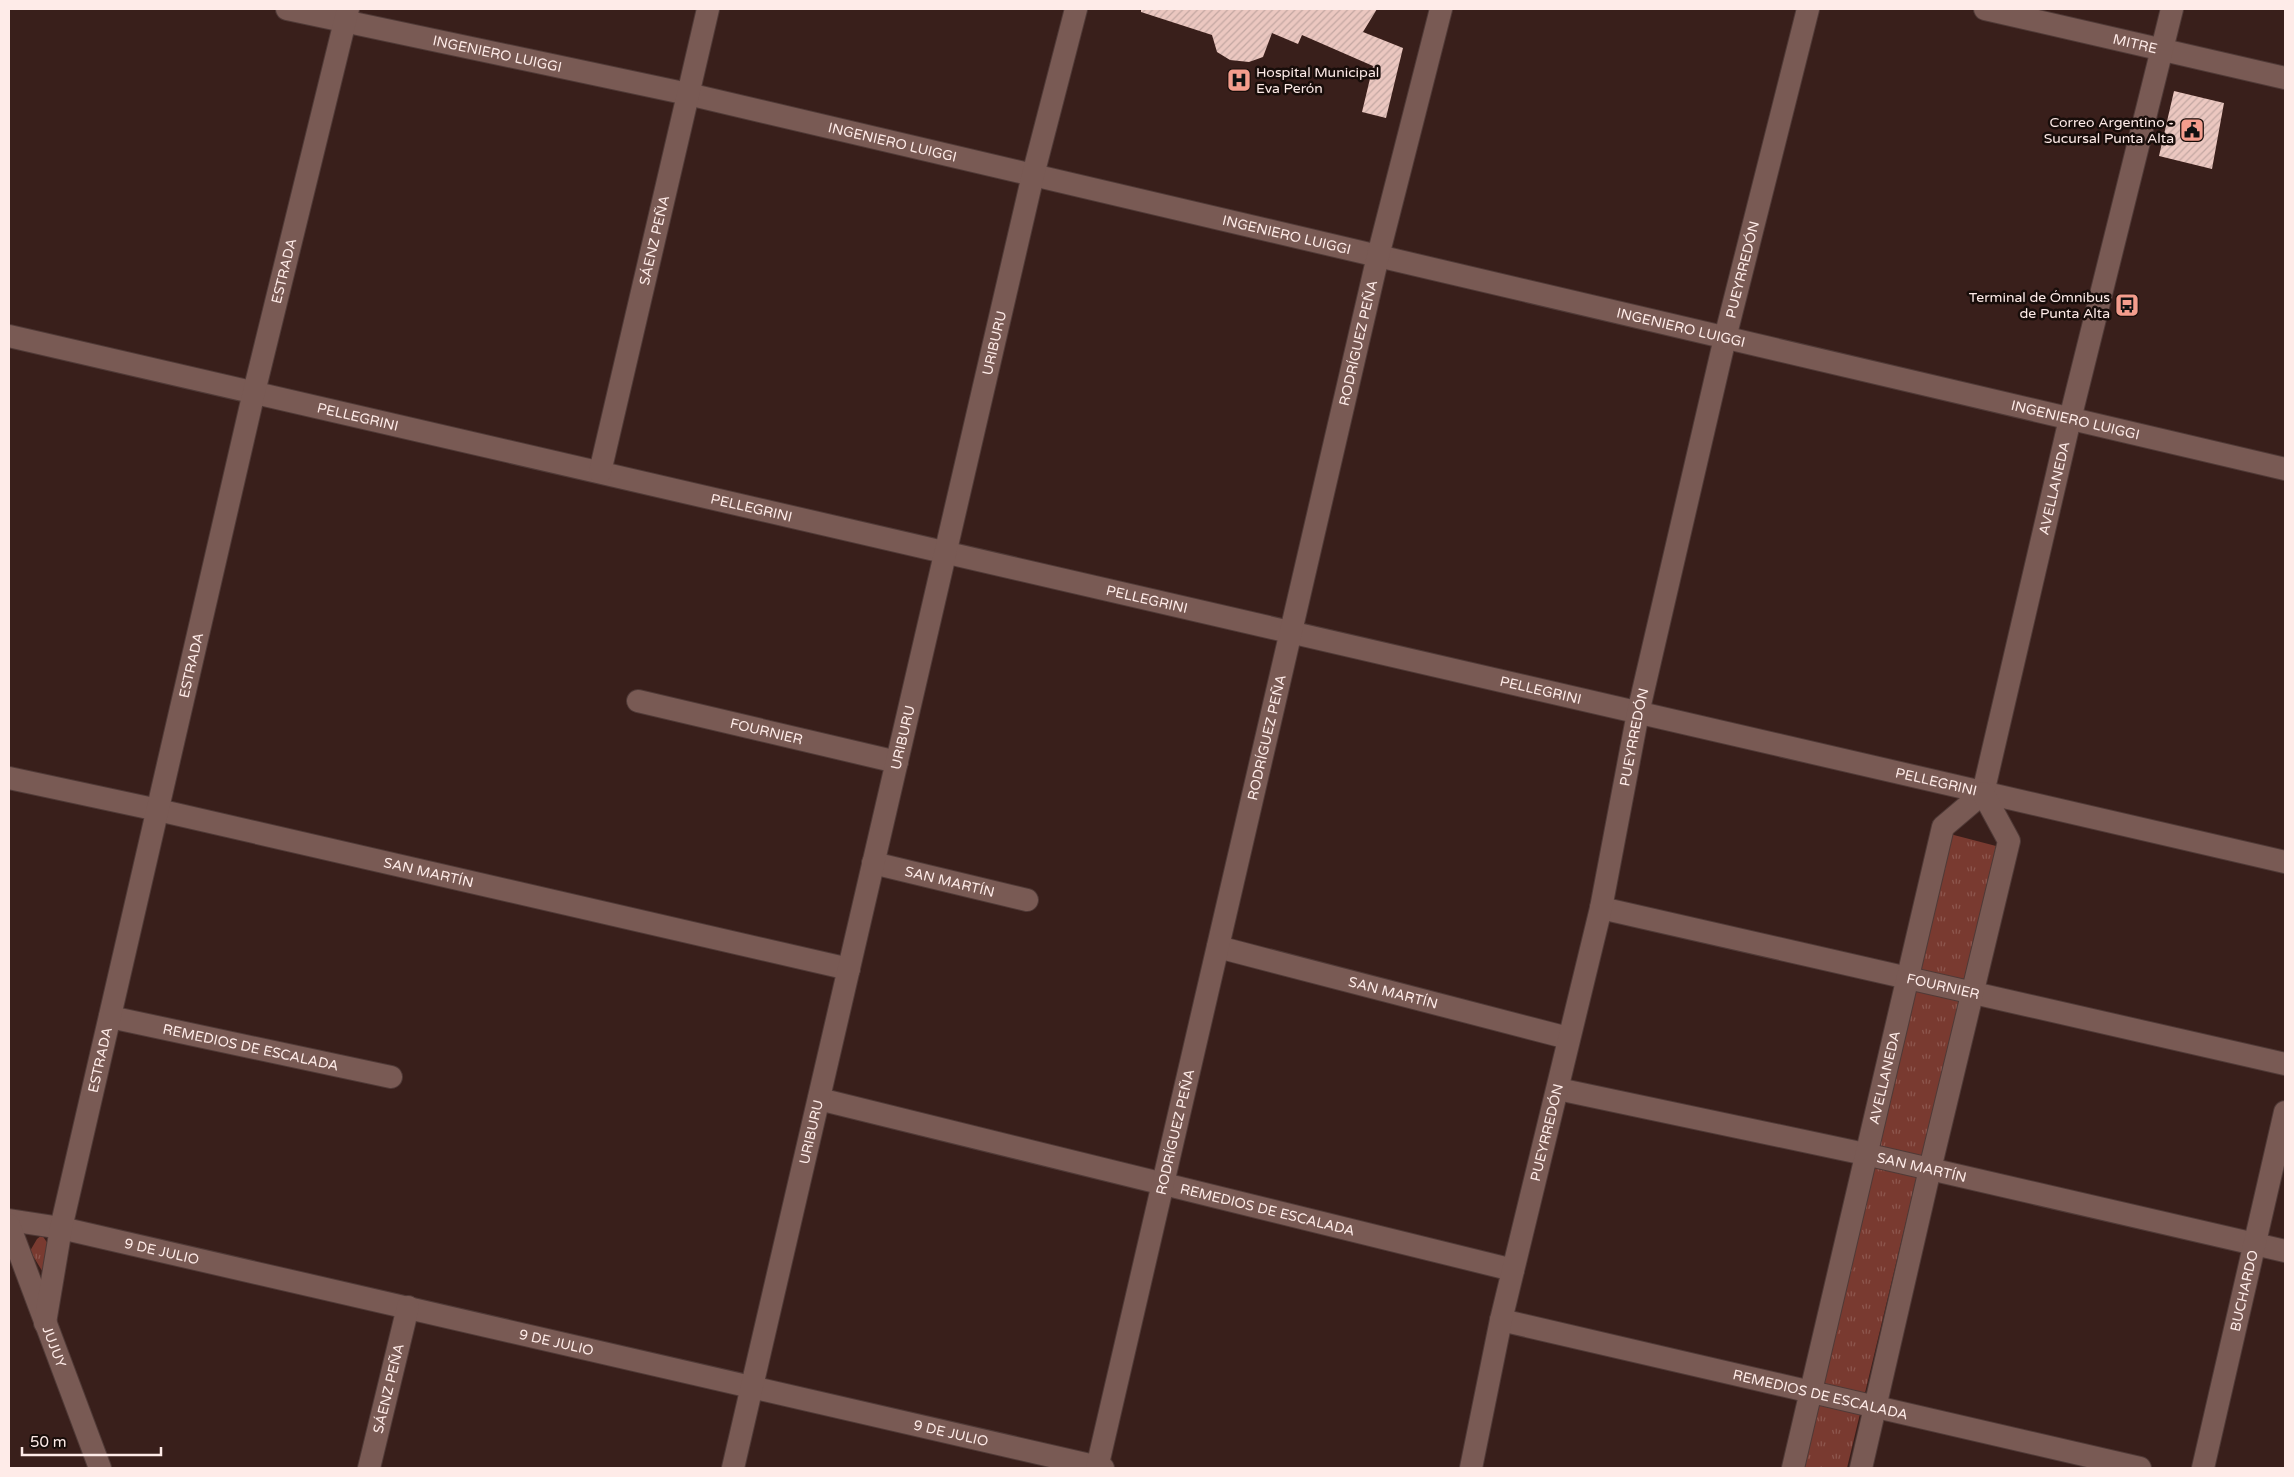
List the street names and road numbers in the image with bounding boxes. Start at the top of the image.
street label: MITRE [2111,31,2159,57]
street label: INGENIERO LUIGGI [431,32,563,76]
street label: INGENIERO LUIGGI [826,119,958,166]
street label: SÁENZ PEÑA [636,194,673,287]
street label: INGENIERO LUIGGI [1221,212,1353,258]
street label: PUEYRREDÓN [1722,219,1763,320]
street label: ESTRADA [268,237,300,305]
street label: RODRÍGUEZ PEÑA [1336,278,1381,408]
street label: INGENIERO LUIGGI [1615,304,1747,351]
street label: URIBURU [979,309,1010,377]
street label: INGENIERO LUIGGI [2009,397,2141,444]
street label: PELLEGRINI [315,399,400,435]
street label: AVELLANEDA [2035,440,2074,537]
street label: PELLEGRINI [709,490,794,526]
street label: PELLEGRINI [1104,582,1189,617]
street label: ESTRADA [176,631,207,700]
street label: RODRÍGUEZ PEÑA [1244,673,1290,802]
street label: PELLEGRINI [1498,673,1583,708]
street label: PUEYRREDÓN [1616,686,1653,788]
street label: URIBURU [887,704,919,771]
street label: FOURNIER [728,715,805,749]
street label: PELLEGRINI [1894,764,1979,800]
street label: SAN MARTÍN [382,854,475,891]
street label: SAN MARTÍN [903,863,996,901]
street label: FOURNIER [1905,970,1981,1003]
street label: SAN MARTÍN [1347,973,1440,1013]
street label: REMEDIOS DE ESCALADA [161,1021,340,1075]
street label: ESTRADA [85,1025,116,1094]
street label: AVELLANEDA [1866,1029,1904,1126]
street label: RODRÍGUEZ PEÑA [1153,1067,1198,1197]
street label: PUEYRREDÓN [1527,1082,1567,1183]
street label: URIBURU [796,1098,827,1166]
street label: SAN MARTÍN [1875,1149,1968,1186]
street label: REMEDIOS DE ESCALADA [1178,1180,1357,1240]
street label: 9 DE JULIO [123,1235,201,1269]
street label: BUCHARDO [2227,1248,2262,1333]
street label: JUJUY [39,1324,70,1370]
street label: 9 DE JULIO [517,1326,595,1359]
street label: SÁENZ PEÑA [370,1342,408,1435]
street label: REMEDIOS DE ESCALADA [1731,1366,1910,1424]
street label: 9 DE JULIO [912,1417,990,1450]

